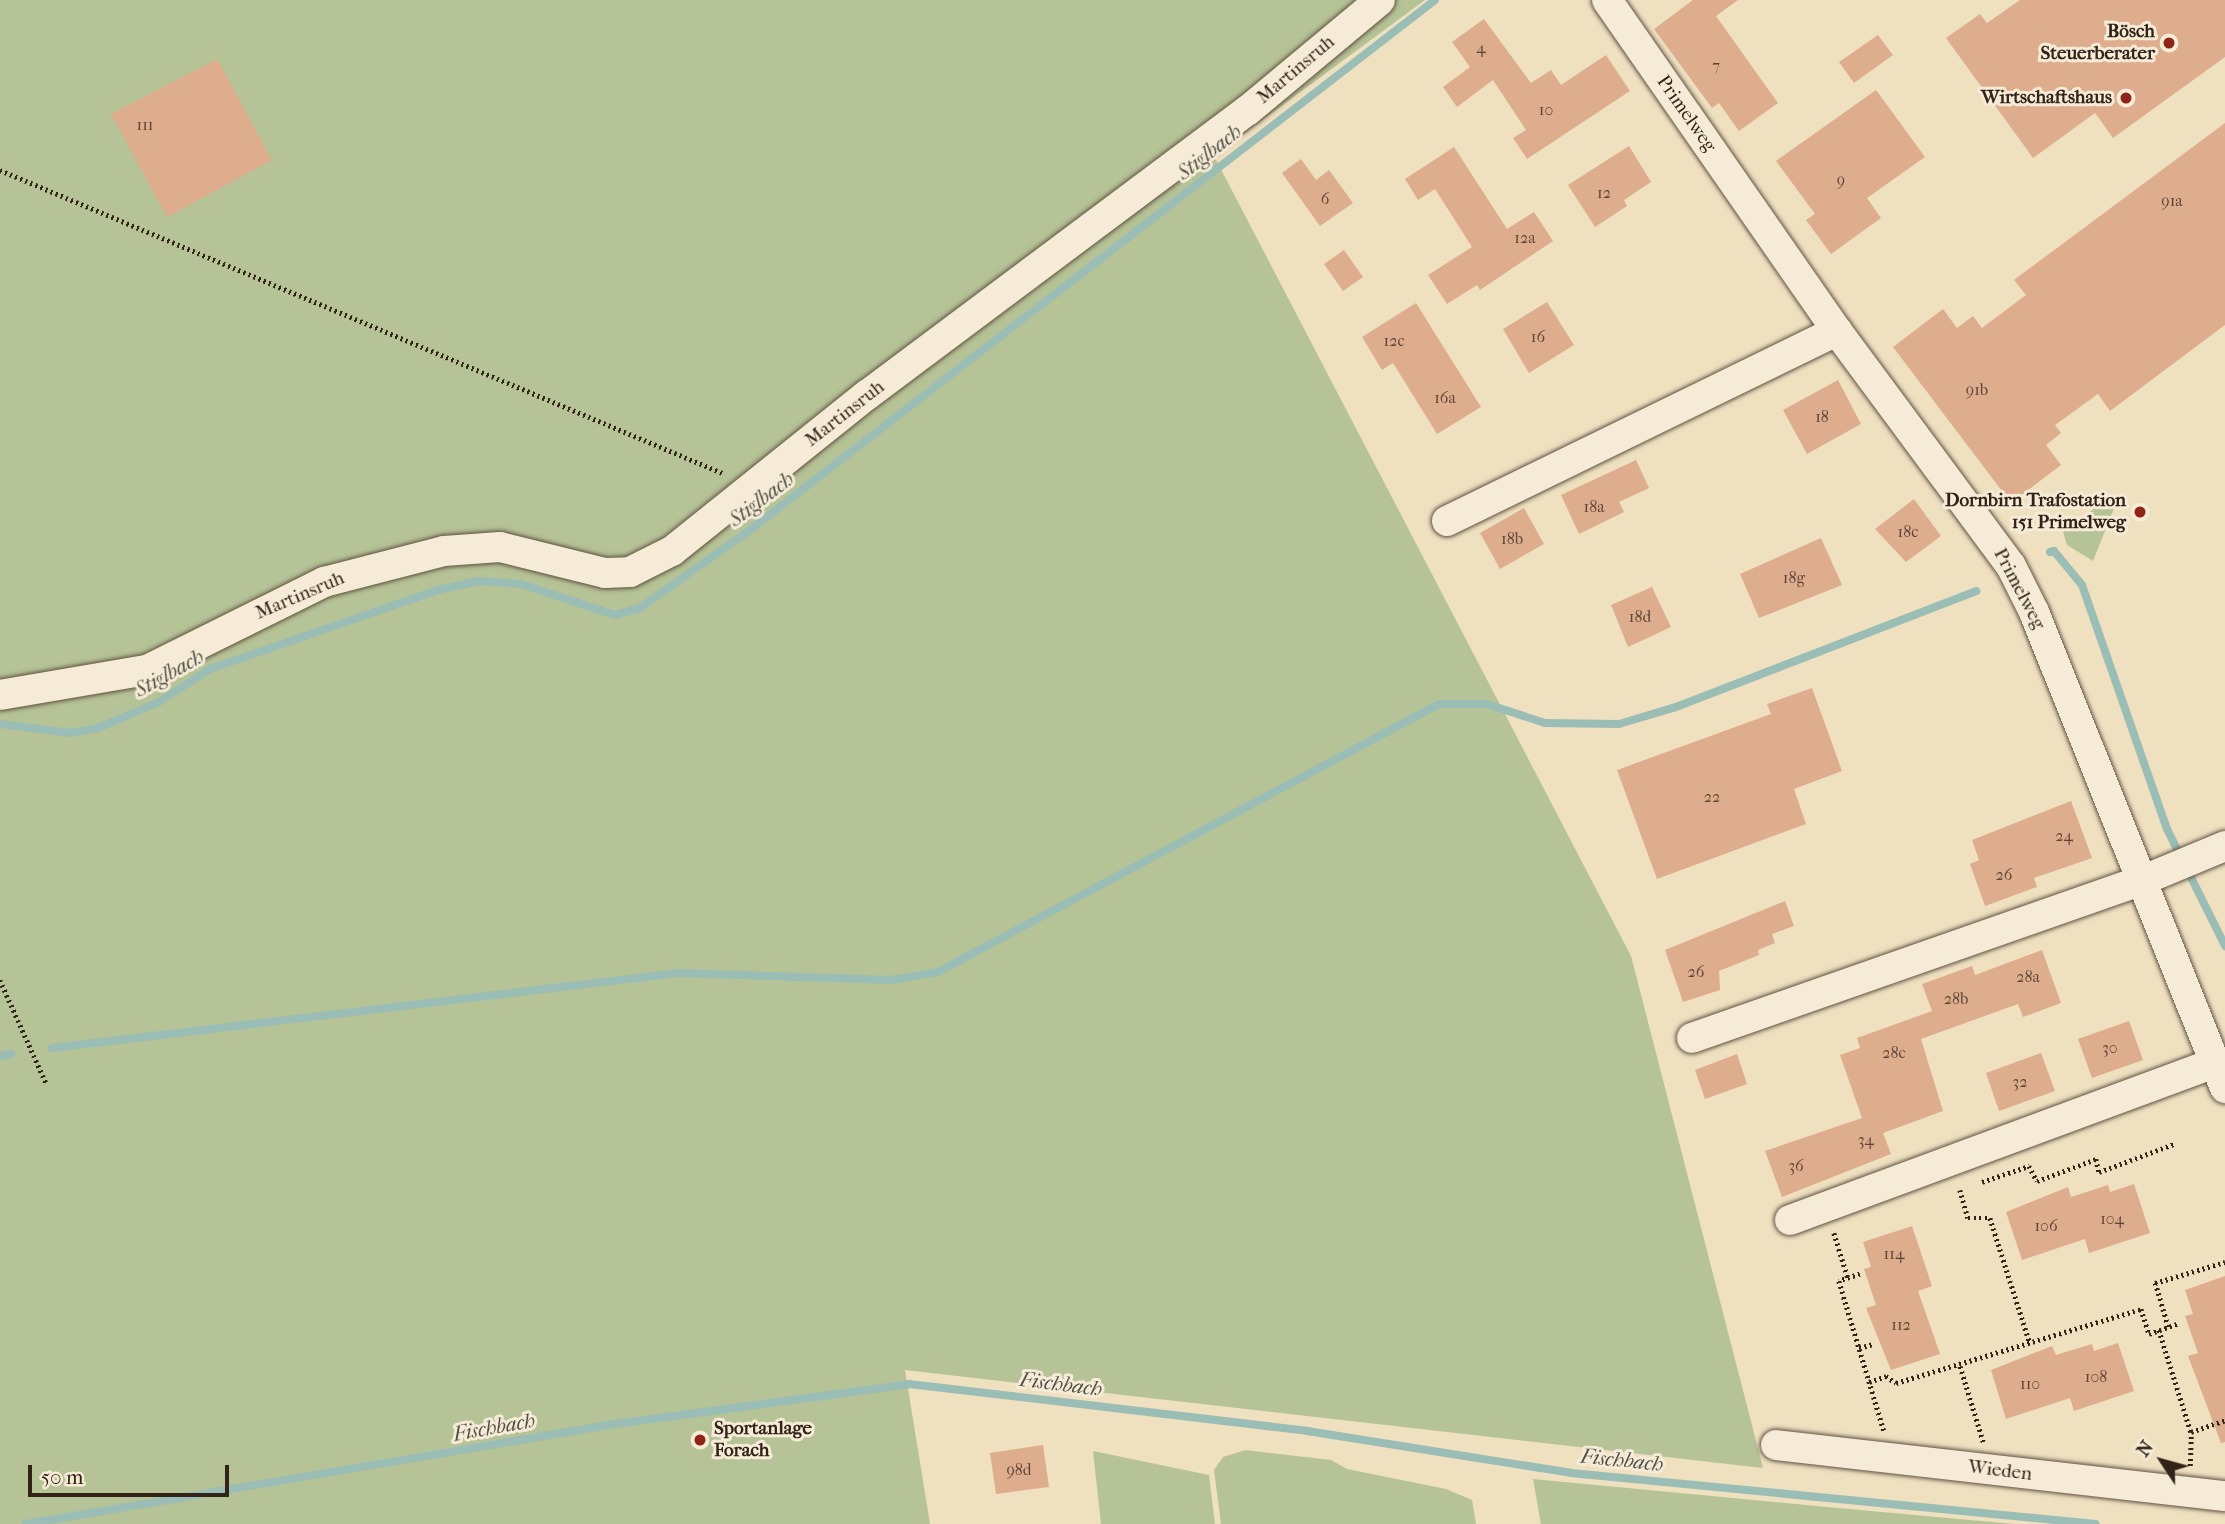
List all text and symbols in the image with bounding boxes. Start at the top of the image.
place label: Bösch Steuerberater [2040,21,2155,65]
street label: Martinsruh [1253,31,1339,109]
marker: Bösch Steuerberater [2161,35,2177,51]
house number: 4 [1476,38,1486,58]
house number: 7 [1712,56,1720,76]
street label: Primelweg [1651,71,1721,157]
place label: Wirtschaftshaus [1981,87,2112,109]
marker: Wirtschaftshaus [2118,90,2134,106]
house number: 10 [1539,100,1553,120]
house number: 111 [136,115,154,135]
water label: Stiglbach [1172,119,1246,185]
house number: 9 [1837,170,1845,190]
house number: 12 [1597,183,1611,203]
house number: 6 [1321,189,1329,209]
house number: 91a [2161,191,2183,211]
house number: 12a [1514,228,1536,248]
house number: 16 [1531,327,1545,347]
house number: 12c [1384,331,1404,351]
street label: Martinsruh [801,376,889,452]
house number: 91b [1966,380,1988,400]
house number: 16a [1434,388,1456,408]
house number: 18 [1815,407,1829,427]
water label: Stiglbach [723,466,799,532]
place label: Dornbirn Trafostation 151 Primelweg [1945,490,2126,534]
house number: 18a [1583,497,1605,517]
marker: Dornbirn Trafostation 151 Primelweg [2132,504,2148,520]
house number: 18c [1898,522,1918,542]
house number: 18b [1501,529,1523,549]
street label: Primelweg [1988,545,2050,633]
street label: Martinsruh [252,567,348,625]
house number: 18g [1783,568,1805,588]
house number: 18d [1629,607,1651,627]
water label: Stiglbach [130,644,208,702]
house number: 22 [1704,787,1720,807]
house number: 24 [2055,826,2073,846]
house number: 26 [1996,865,2012,885]
house number: 26 [1688,962,1704,982]
house number: 28a [2016,967,2040,987]
house number: 28b [1944,989,1968,1009]
house number: 30 [2102,1038,2118,1058]
house number: 28c [1882,1043,1906,1063]
house number: 32 [2013,1072,2027,1092]
house number: 34 [1858,1130,1874,1150]
house number: 36 [1788,1156,1804,1176]
house number: 104 [2100,1209,2124,1229]
house number: 106 [2034,1216,2058,1236]
house number: 114 [1884,1244,1904,1264]
house number: 112 [1891,1315,1911,1335]
water label: Fischbach [1018,1366,1104,1402]
house number: 108 [2085,1367,2107,1387]
house number: 110 [2020,1374,2040,1394]
water label: Fischbach [451,1407,537,1447]
place label: Sportanlage Forach [714,1418,812,1462]
north arrow [2127,1426,2197,1496]
marker: Sportanlage Forach [692,1432,708,1448]
text: N [2132,1436,2158,1461]
water label: Fischbach [1579,1443,1665,1477]
scale bar [32,1450,233,1494]
street label: Wieden [1967,1456,2033,1486]
house number: 98d [1006,1460,1032,1480]
text: 50 m [41,1465,84,1489]

